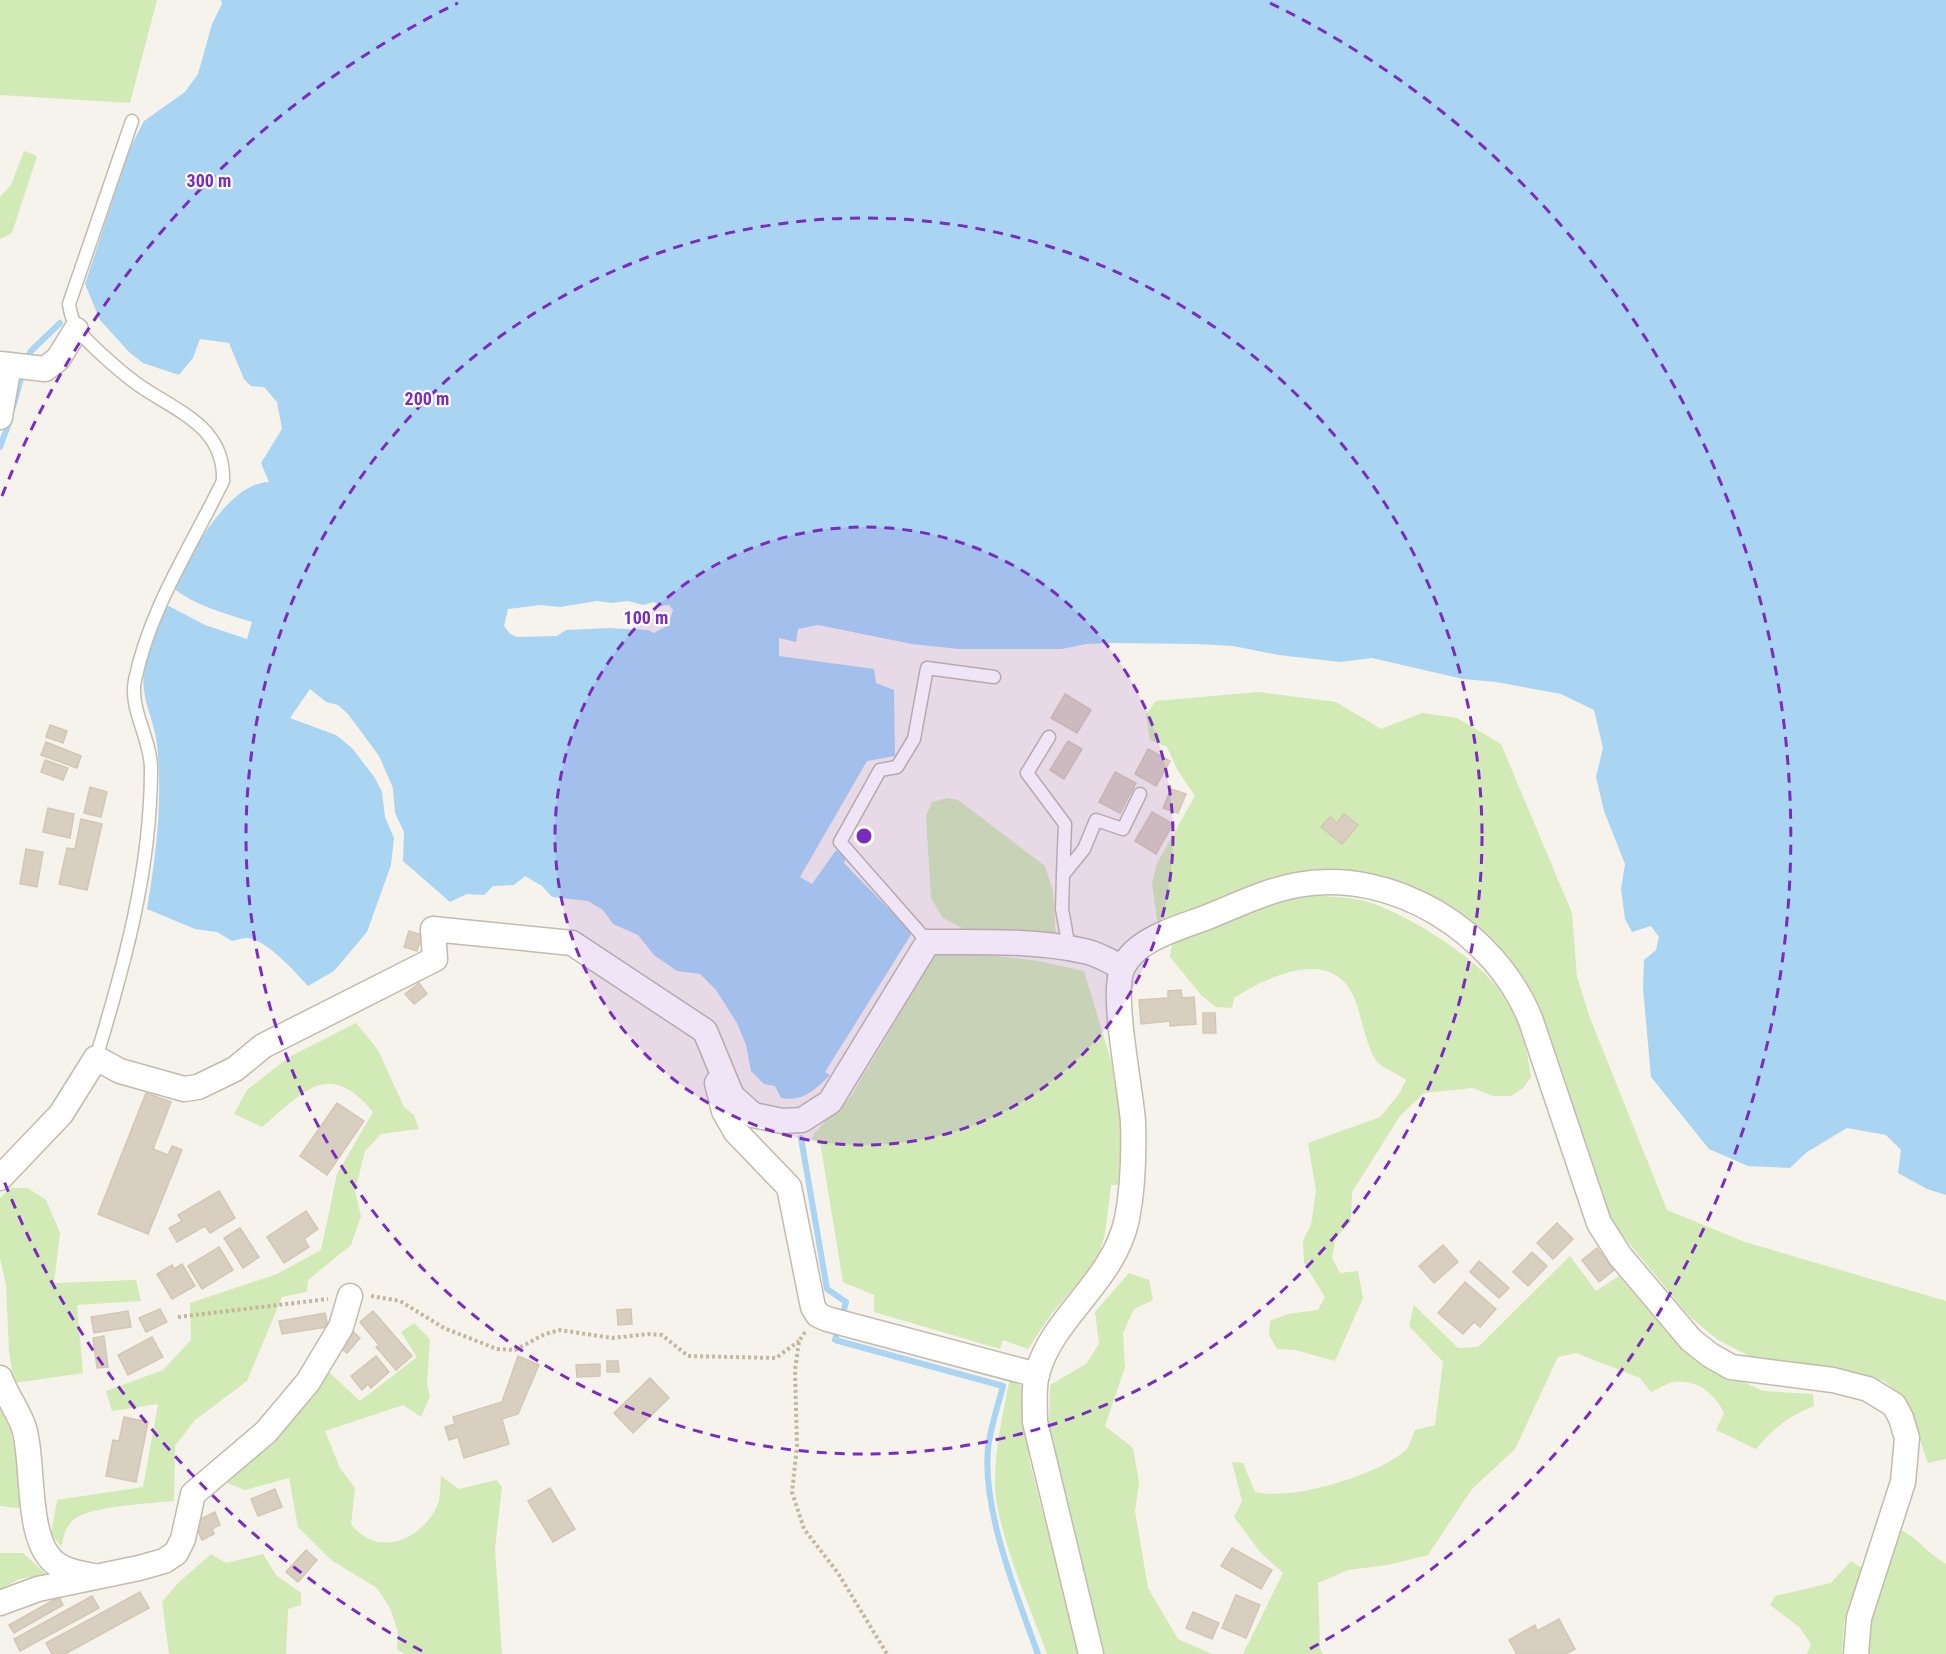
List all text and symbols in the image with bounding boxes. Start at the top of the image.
text: 300 m [187,170,231,191]
text: 200 m [405,388,449,409]
text: 100 m [624,607,668,628]
centre of rings [854,826,874,846]

